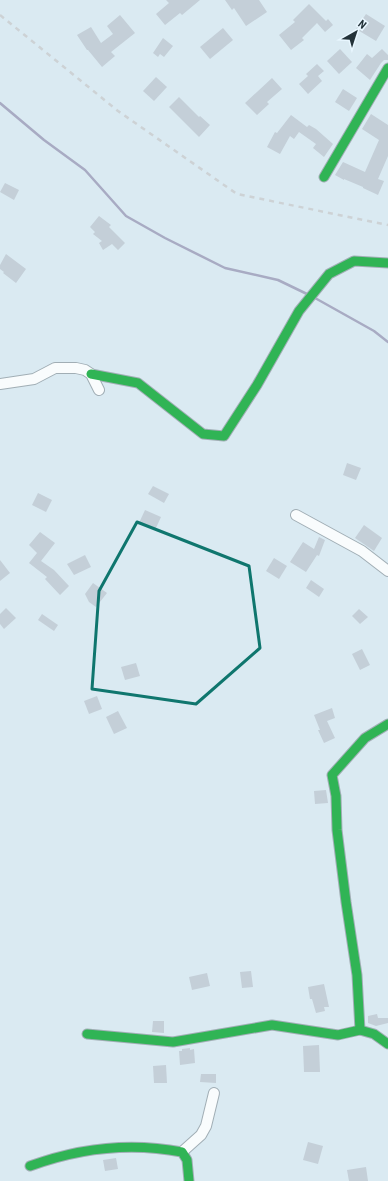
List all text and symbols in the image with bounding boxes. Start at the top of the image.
north arrow [336,12,376,52]
text: N [355,17,369,32]

